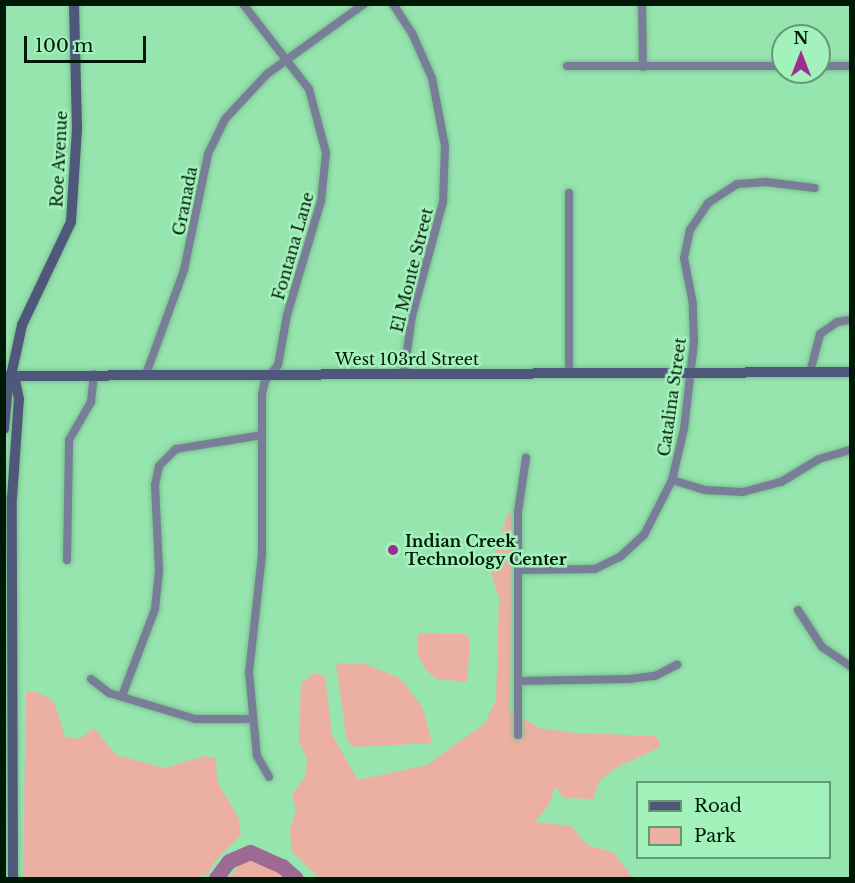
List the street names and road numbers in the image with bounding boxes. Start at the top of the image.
street label: Roe Avenue [47,110,71,208]
street label: Granada [169,165,201,237]
street label: Fontana Lane [268,190,318,302]
street label: El Monte Street [387,206,437,334]
street label: Catalina Street [654,336,690,458]
street label: West 103rd Street [335,349,479,369]

